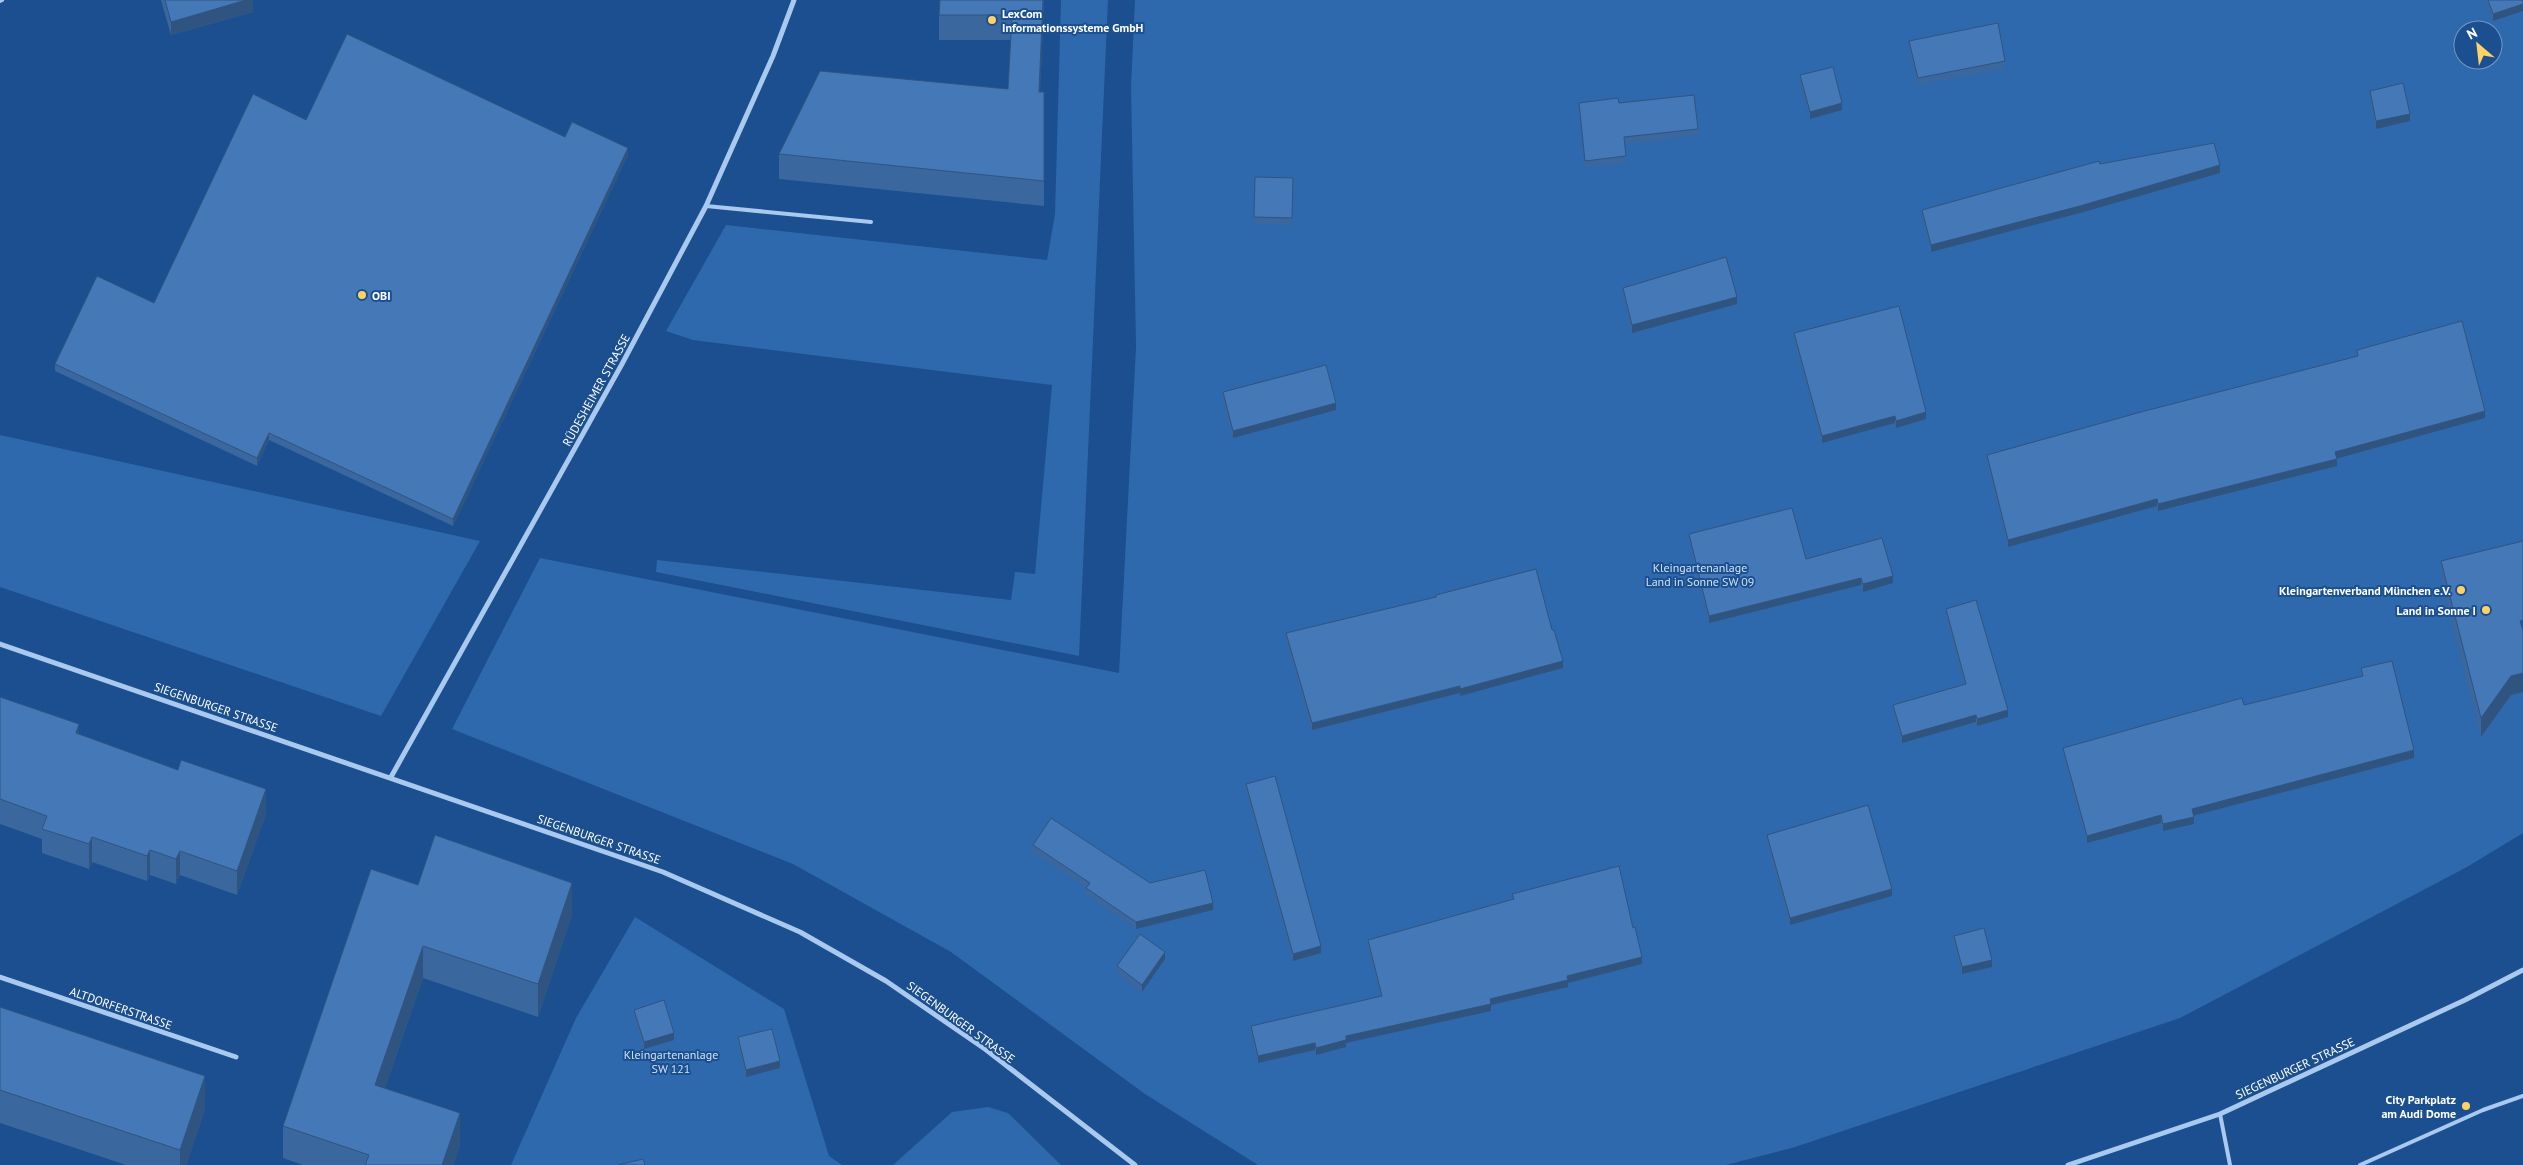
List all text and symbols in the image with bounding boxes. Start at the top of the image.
place label: LexCom Informationssysteme GmbH [1002,6,1144,35]
marker: LexCom Informationssysteme GmbH [986,14,998,26]
north arrow [2453,20,2503,70]
text: N [2464,23,2480,44]
place label: OBI [372,288,391,303]
marker: OBI [356,289,368,301]
street label: RÜDESHEIMER STRASSE [559,331,633,449]
park label: Kleingartenanlage Land in Sonne SW 09 [1646,560,1754,589]
place label: Kleingartenverband München e.V. [2279,583,2451,598]
marker: Kleingartenverband München e.V. [2455,584,2467,596]
place label: Land in Sonne I [2397,603,2476,618]
marker: Land in Sonne I [2480,604,2492,616]
street label: SIEGENBURGER STRASSE [152,679,280,735]
street label: SIEGENBURGER STRASSE [535,811,663,867]
street label: SIEGENBURGER STRASSE [904,978,1018,1066]
street label: ALTDORFERSTRASSE [68,983,174,1033]
street label: SIEGENBURGER STRASSE [2233,1034,2357,1102]
park label: Kleingartenanlage SW 121 [624,1047,718,1076]
place label: City Parkplatz am Audi Dome [2381,1092,2457,1121]
marker: City Parkplatz am Audi Dome [2460,1100,2472,1112]

